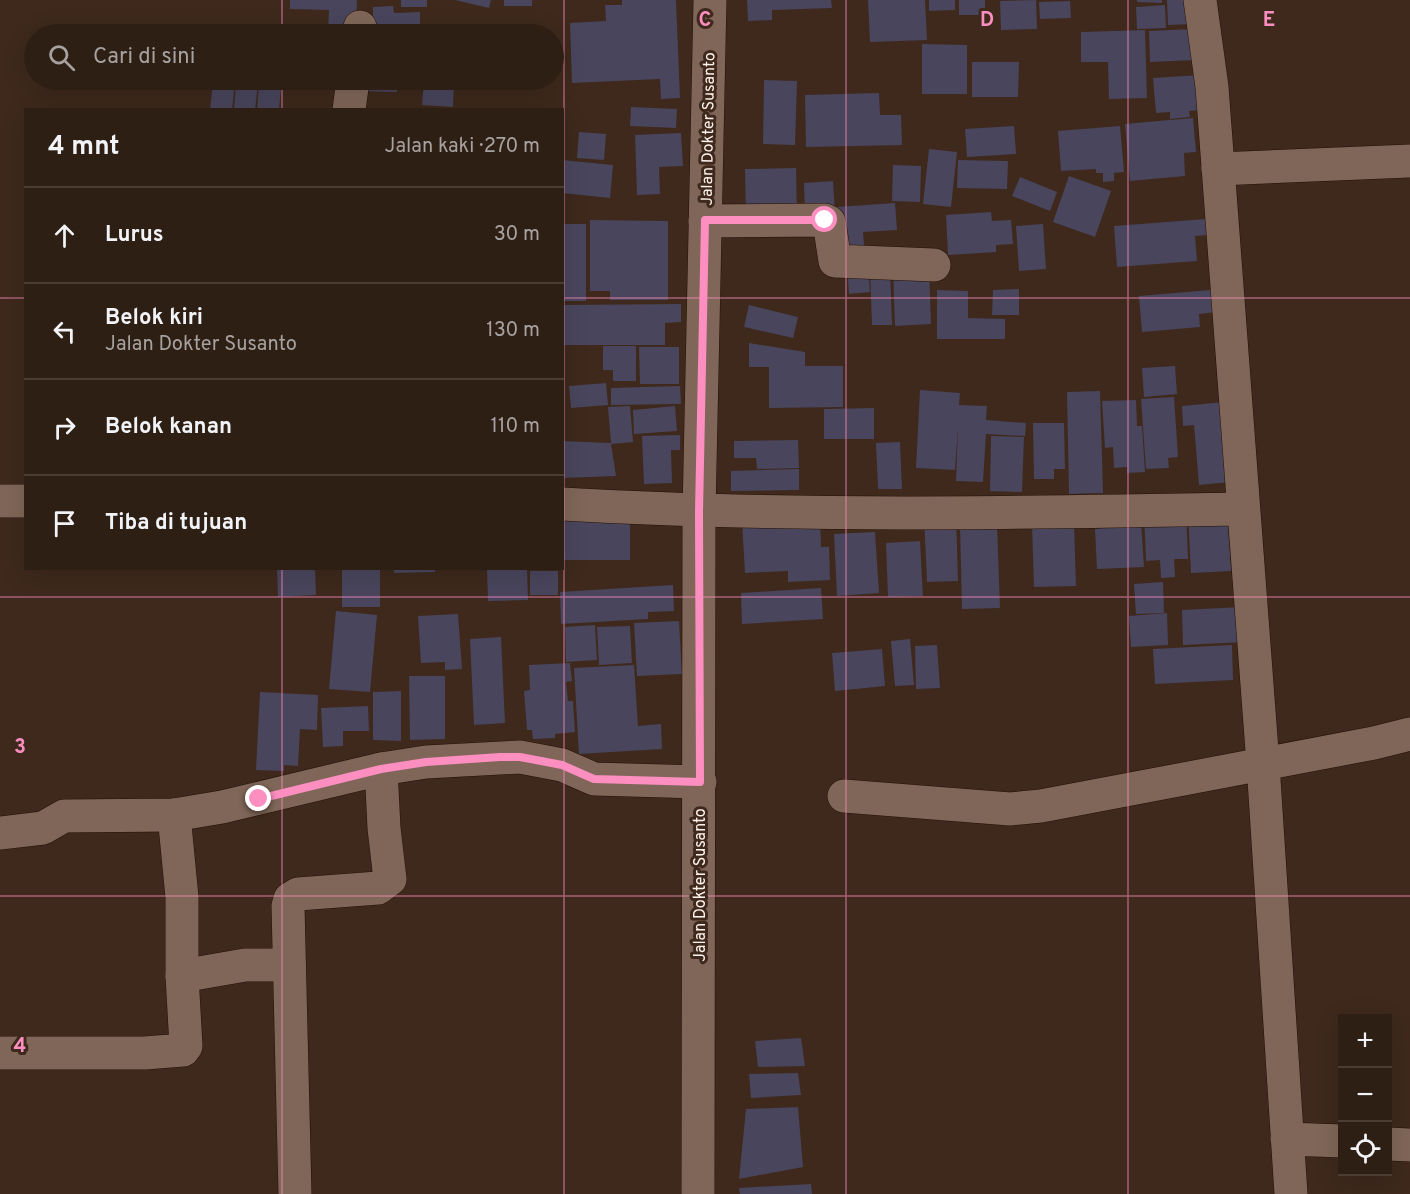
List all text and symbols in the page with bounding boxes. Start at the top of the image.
text: C [699,8,711,34]
text: D [980,8,994,34]
text: E [1263,8,1275,34]
search box [24,24,564,90]
icon: search [45,41,78,74]
text: Cari di sini [93,44,195,71]
street label: Jalan Dokter Susanto [698,52,720,206]
text: 4 mnt [48,131,119,164]
text: Jalan kaki · 270 m [384,134,540,160]
route start [811,206,837,232]
icon: ahead [48,219,81,252]
text: Lurus [105,222,164,249]
text: 30 m [494,222,540,248]
text: Belok kiri [105,305,203,332]
icon: left [48,315,81,348]
text: 130 m [486,318,540,344]
text: Jalan Dokter Susanto [105,332,297,358]
icon: right [48,411,81,444]
text: Belok kanan [105,414,232,441]
text: 110 m [491,414,540,440]
icon: arrive [48,507,81,540]
text: Tiba di tujuan [105,510,247,537]
text: 3 [14,735,26,761]
route end [245,785,271,811]
street label: Jalan Dokter Susanto [691,808,711,962]
map controls [1338,1014,1392,1176]
button: + [1338,1014,1392,1068]
text: 4 [14,1034,26,1060]
button: − [1338,1068,1392,1122]
button: locate [1338,1122,1392,1176]

